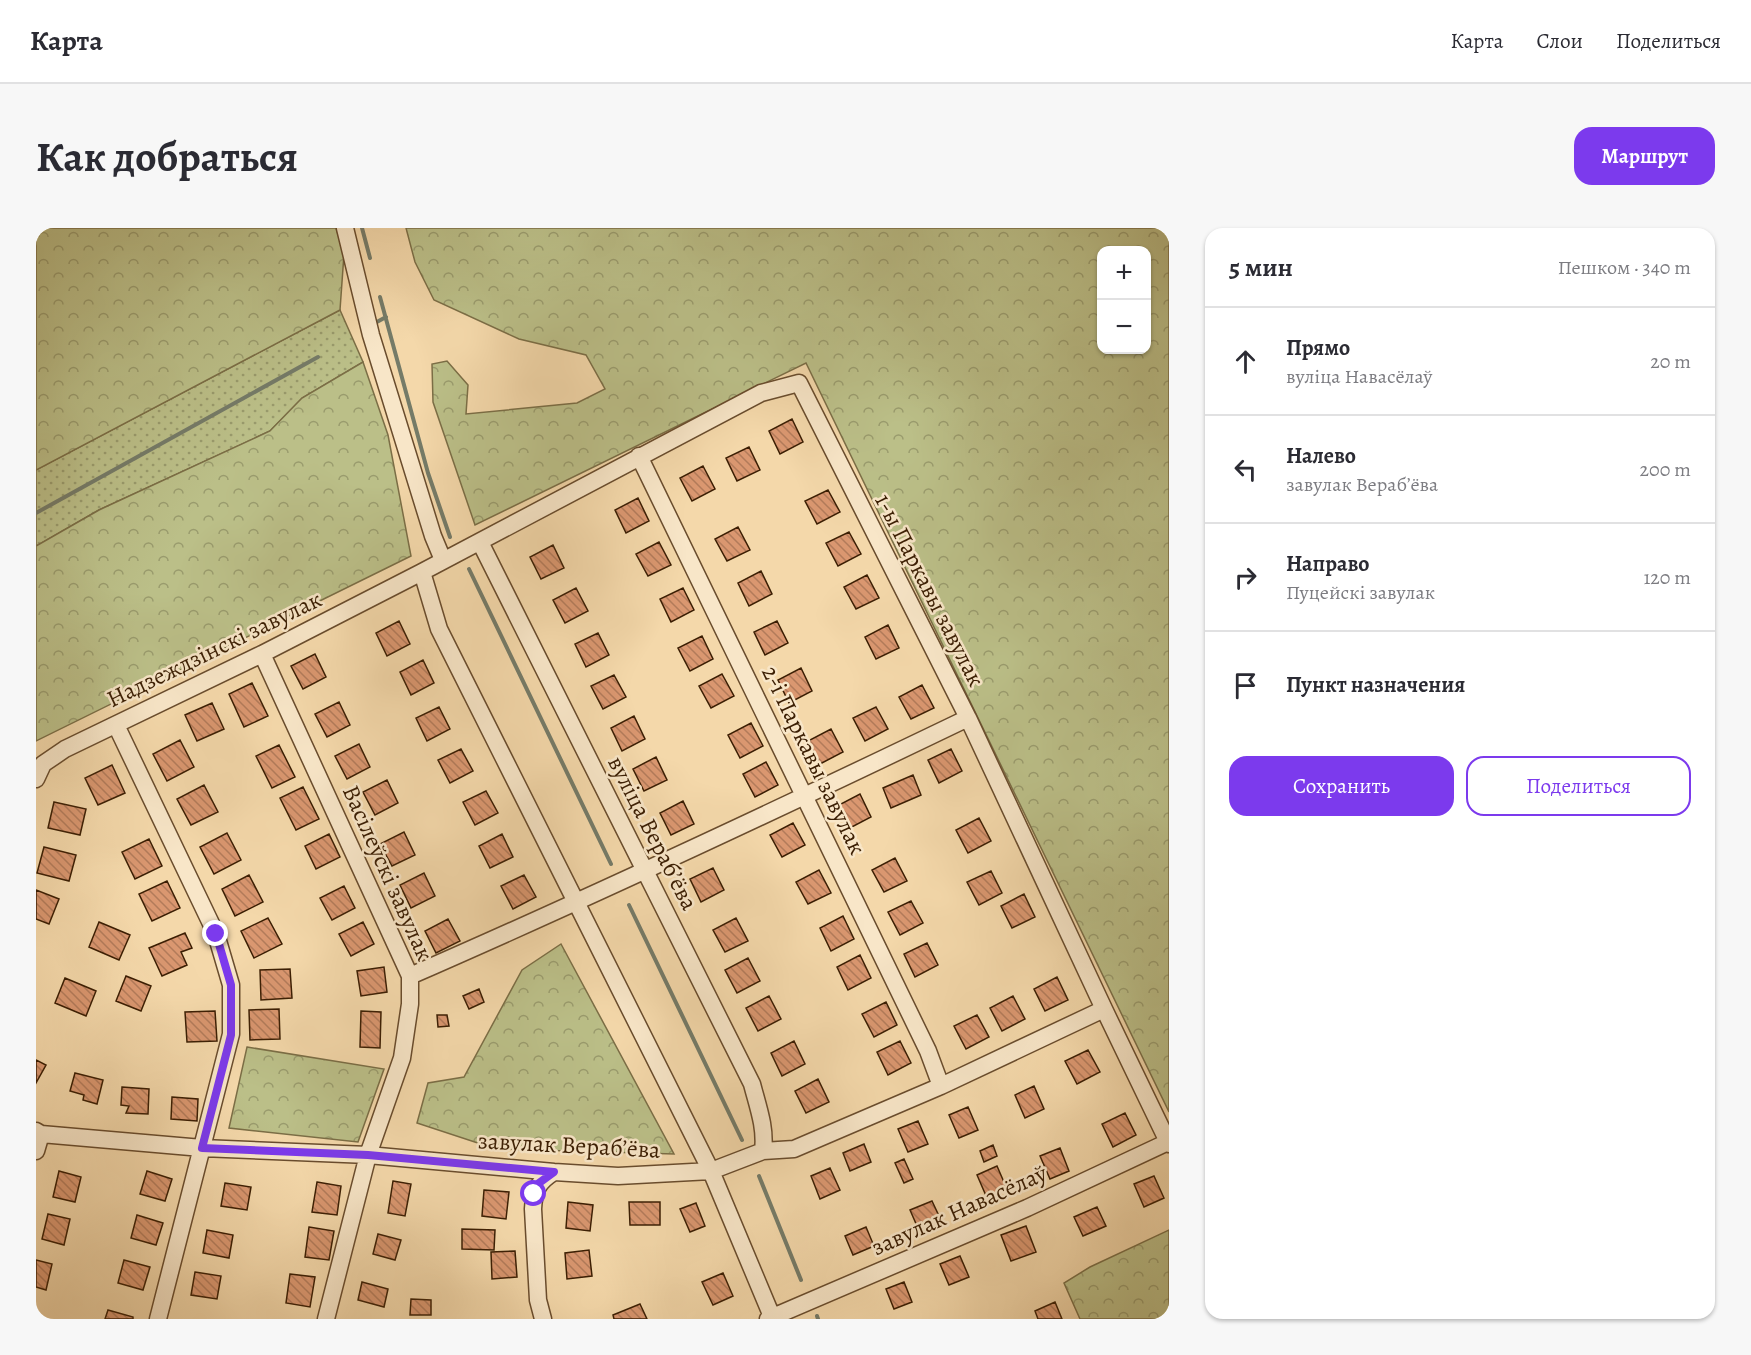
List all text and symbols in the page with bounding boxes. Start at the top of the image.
text: Карта [30,22,103,60]
text: Карта [1450,27,1503,55]
text: Слои [1536,27,1583,55]
text: Поделиться [1616,27,1721,55]
button: Маршрут [1574,127,1715,185]
text: Как добраться [36,128,298,185]
map controls [1097,246,1151,354]
button: + [1097,246,1151,300]
text: 5 мин [1229,250,1293,285]
text: Пешком · 340 m [1558,254,1691,281]
button: − [1097,300,1151,354]
text: Прямо [1286,333,1350,363]
icon: ahead [1229,345,1262,378]
text: 20 m [1650,348,1691,375]
text: вуліца Навасёлаў [1286,363,1432,390]
text: Налево [1286,441,1356,471]
icon: left [1229,453,1262,486]
text: 200 m [1640,456,1691,483]
text: завулак Верабʼёва [1286,471,1438,498]
street label: 1-ы Паркавы завулак [867,488,993,692]
text: Направо [1286,549,1369,579]
icon: right [1229,561,1262,594]
text: 120 m [1643,564,1691,591]
text: Пуцейскі завулак [1286,579,1435,606]
street label: Надзеждзінскі завулак [101,583,327,715]
street label: 2-і Паркавы завулак [754,660,874,860]
icon: arrive [1229,669,1262,702]
text: Пункт назначения [1286,670,1465,700]
street label: вуліца Верабʼёва [600,750,706,916]
button: Сохранить [1229,756,1454,816]
button: Поделиться [1466,756,1691,816]
street label: Васілеўскі завулак [335,780,441,966]
route end [202,920,228,946]
street label: завулак Верабʼёва [477,1124,661,1166]
street label: завулак Навасёлаў [866,1157,1052,1263]
route start [520,1180,546,1206]

